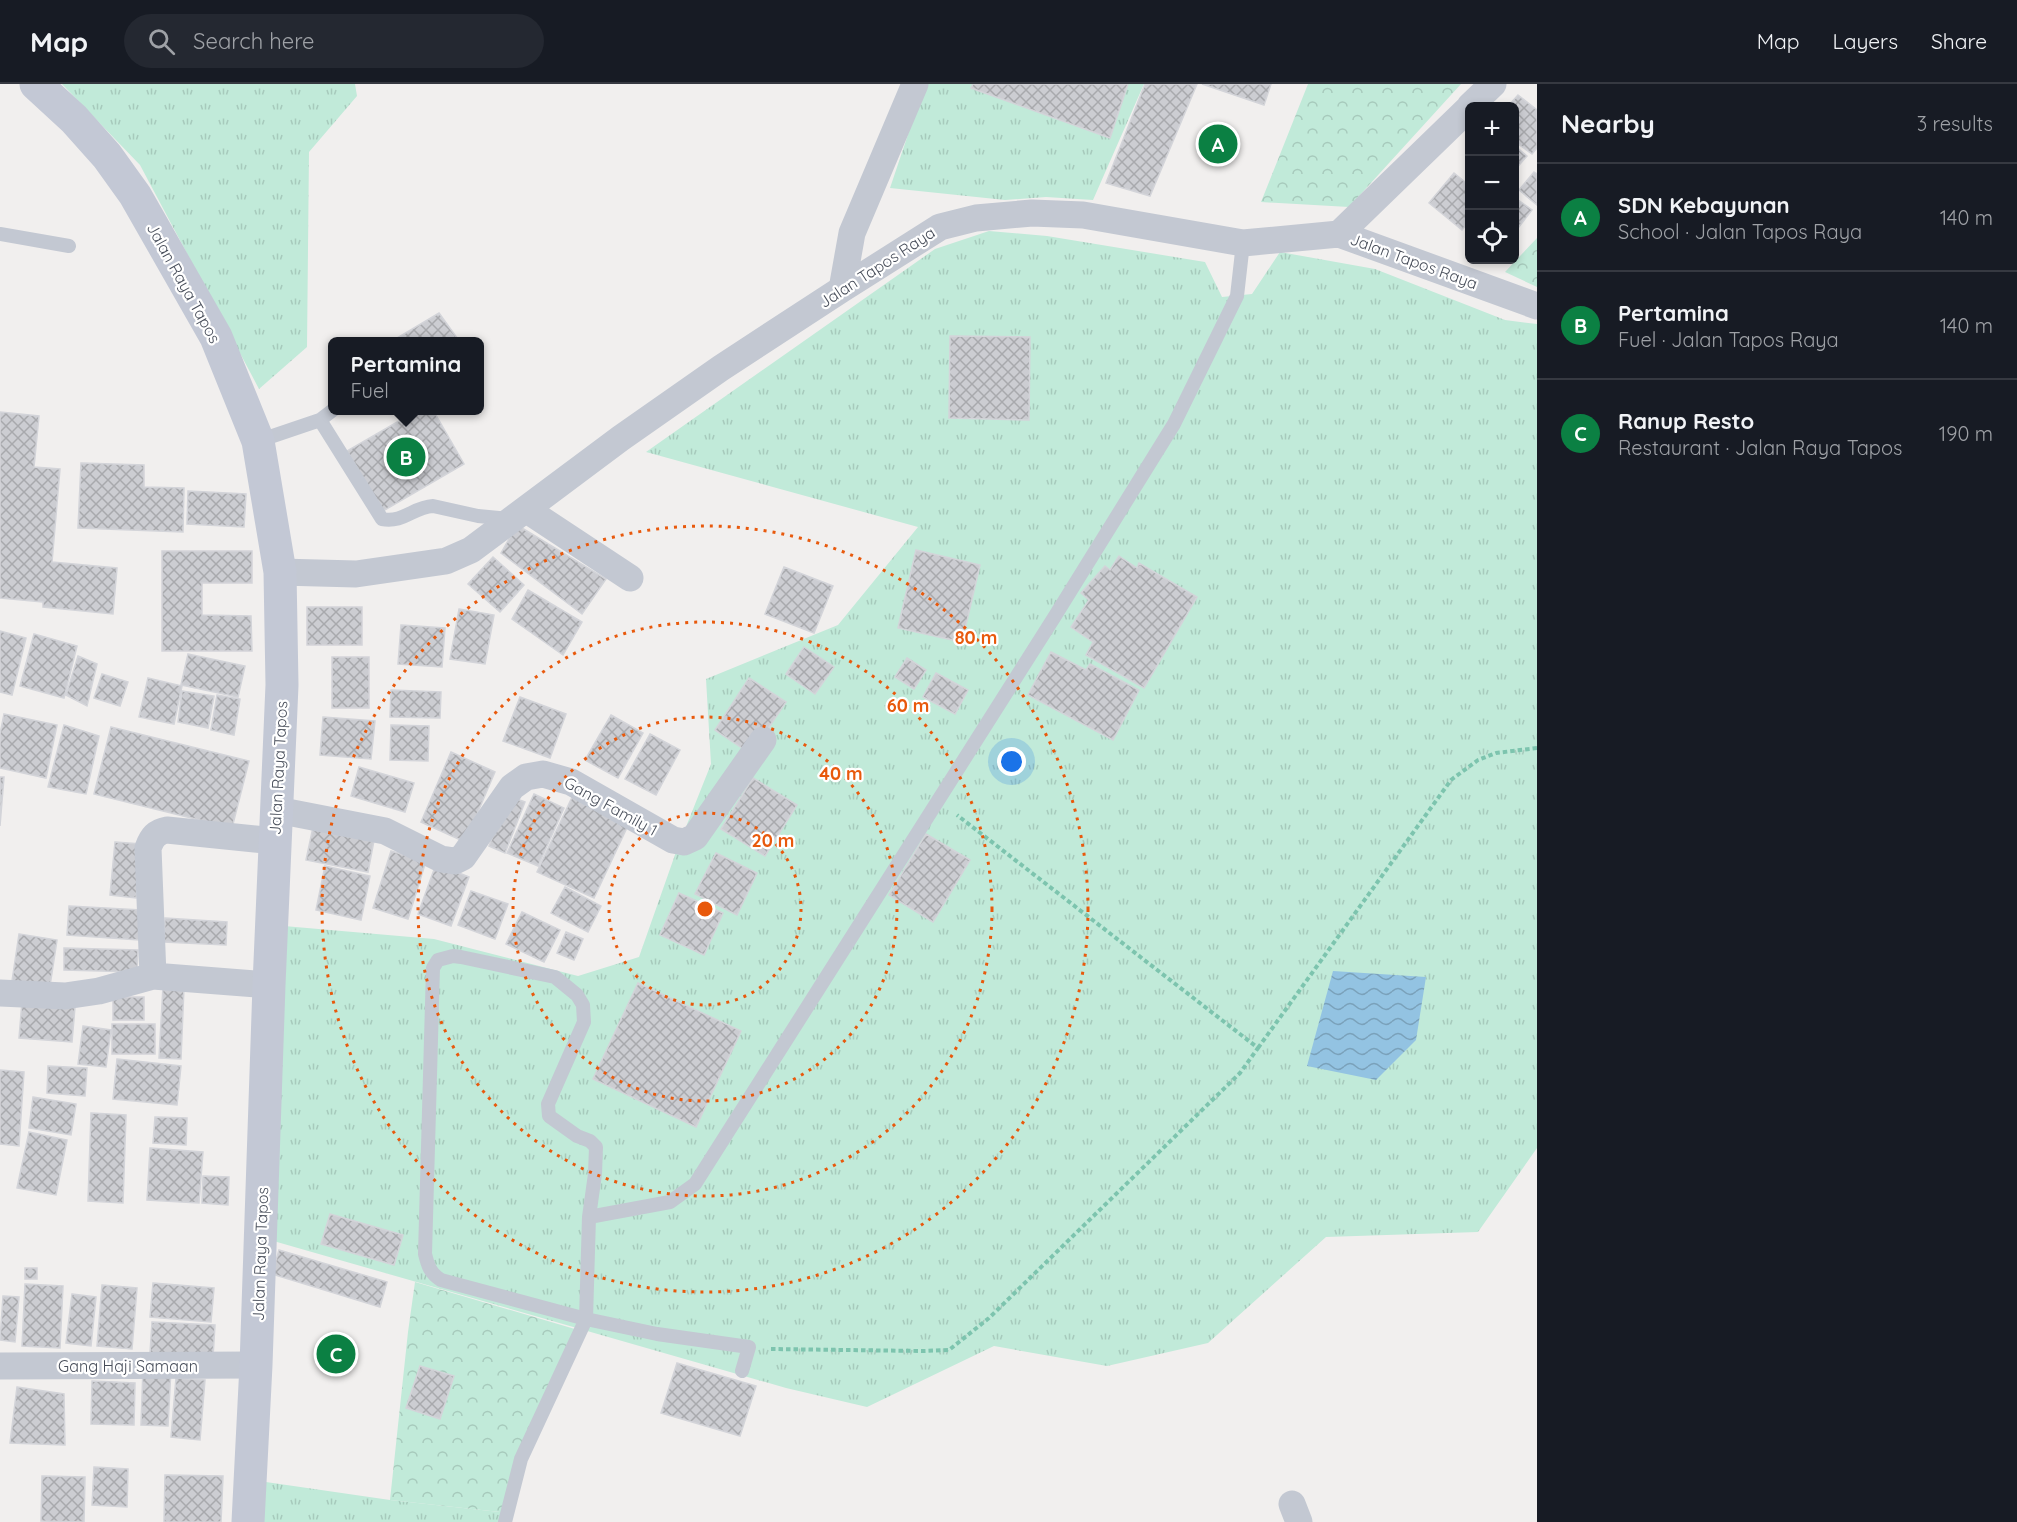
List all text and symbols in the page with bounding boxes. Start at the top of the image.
search box [124,14,544,68]
text: Map [30,24,88,59]
icon: search [145,25,178,58]
text: Search here [193,27,315,55]
text: Map [1757,28,1800,54]
text: Layers [1833,28,1898,54]
text: Share [1931,28,1987,54]
map controls [1465,102,1519,264]
button: + [1465,102,1519,156]
text: Nearby [1561,107,1655,140]
text: 3 results [1917,111,1993,136]
pin: A [1198,122,1238,166]
button: − [1465,156,1519,210]
text: SDN Kebayunan [1618,191,1790,219]
text: A [1574,205,1587,230]
text: 140 m [1940,205,1993,230]
button: locate [1465,210,1519,264]
text: School · Jalan Tapos Raya [1618,219,1862,244]
street label: Jalan Raya Tapos [143,220,225,346]
street label: Jalan Tapos Raya [815,222,939,312]
street label: Jalan Tapos Raya [1348,229,1480,293]
text: Pertamina [1618,299,1729,327]
text: B [1574,313,1587,338]
text: 140 m [1940,313,1993,338]
text: Fuel · Jalan Tapos Raya [1618,327,1839,352]
popup [328,337,484,415]
text: Pertamina [351,350,461,378]
text: Fuel [351,378,389,403]
text: Ranup Resto [1618,407,1754,435]
text: C [1574,421,1587,446]
text: 190 m [1939,421,1993,446]
pin: B [386,434,426,479]
text: Restaurant · Jalan Raya Tapos [1618,435,1902,460]
text: 80 m [955,626,997,649]
text: 60 m [887,694,929,717]
street label: Jalan Raya Tapos [265,701,291,835]
your location [997,747,1026,776]
text: 40 m [819,762,863,785]
street label: Gang Family 1 [561,772,661,840]
text: 20 m [752,829,794,852]
centre of rings [695,899,715,919]
street label: Jalan Raya Tapos [248,1187,272,1321]
pin: C [316,1332,356,1376]
street label: Gang Haji Samaan [58,1356,198,1376]

